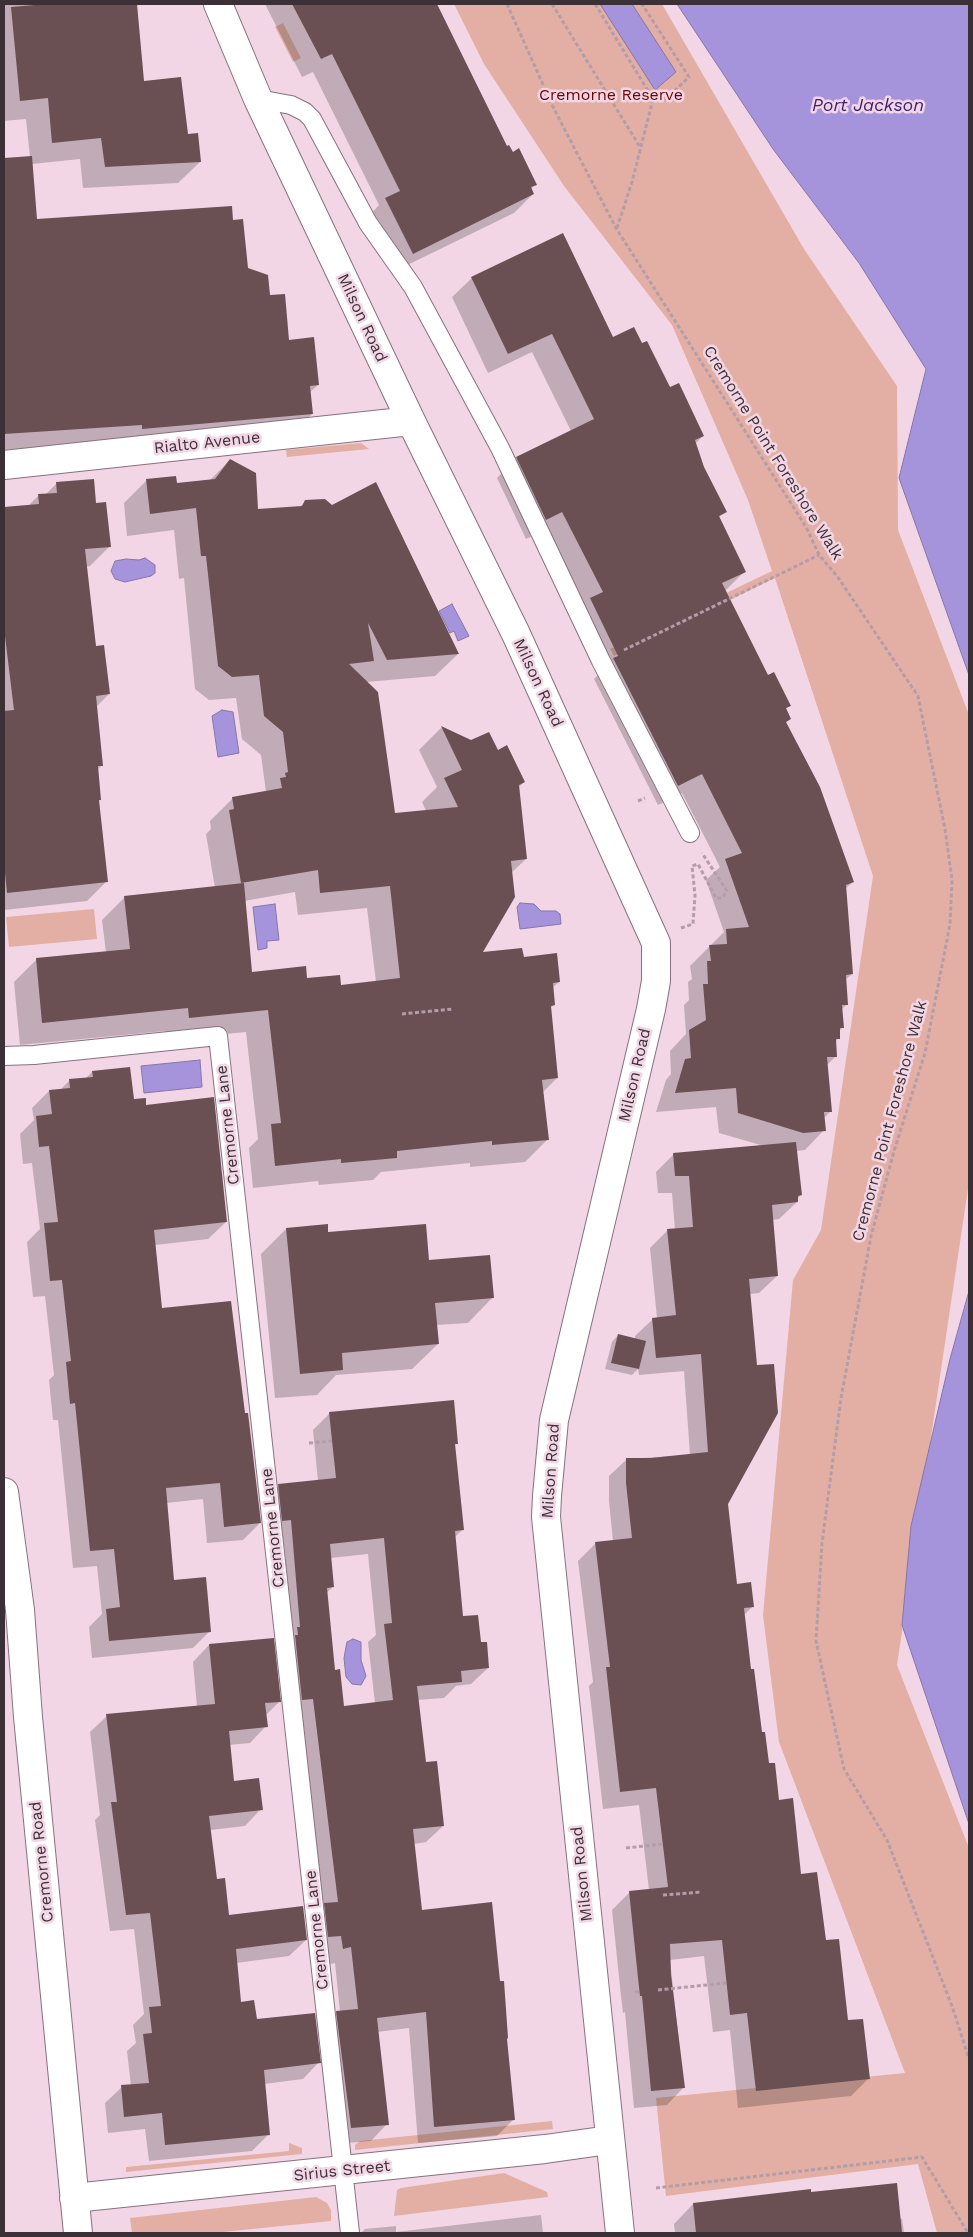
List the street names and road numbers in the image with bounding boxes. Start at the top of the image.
street label: Milson Road [333,271,391,365]
street label: Cremorne Point Foreshore Walk [699,343,847,563]
street label: Rialto Avenue [153,428,261,458]
street label: Milson Road [509,636,567,730]
street label: Cremorne Point Foreshore Walk [849,998,931,1244]
street label: Milson Road [615,1026,655,1124]
street label: Cremorne Lane [212,1064,244,1186]
street label: Milson Road [538,1423,564,1519]
street label: Cremorne Lane [257,1467,289,1589]
street label: Cremorne Road [26,1801,58,1923]
street label: Milson Road [567,1826,597,1922]
street label: Cremorne Lane [301,1869,333,1991]
street label: Sirius Street [293,2156,391,2186]

